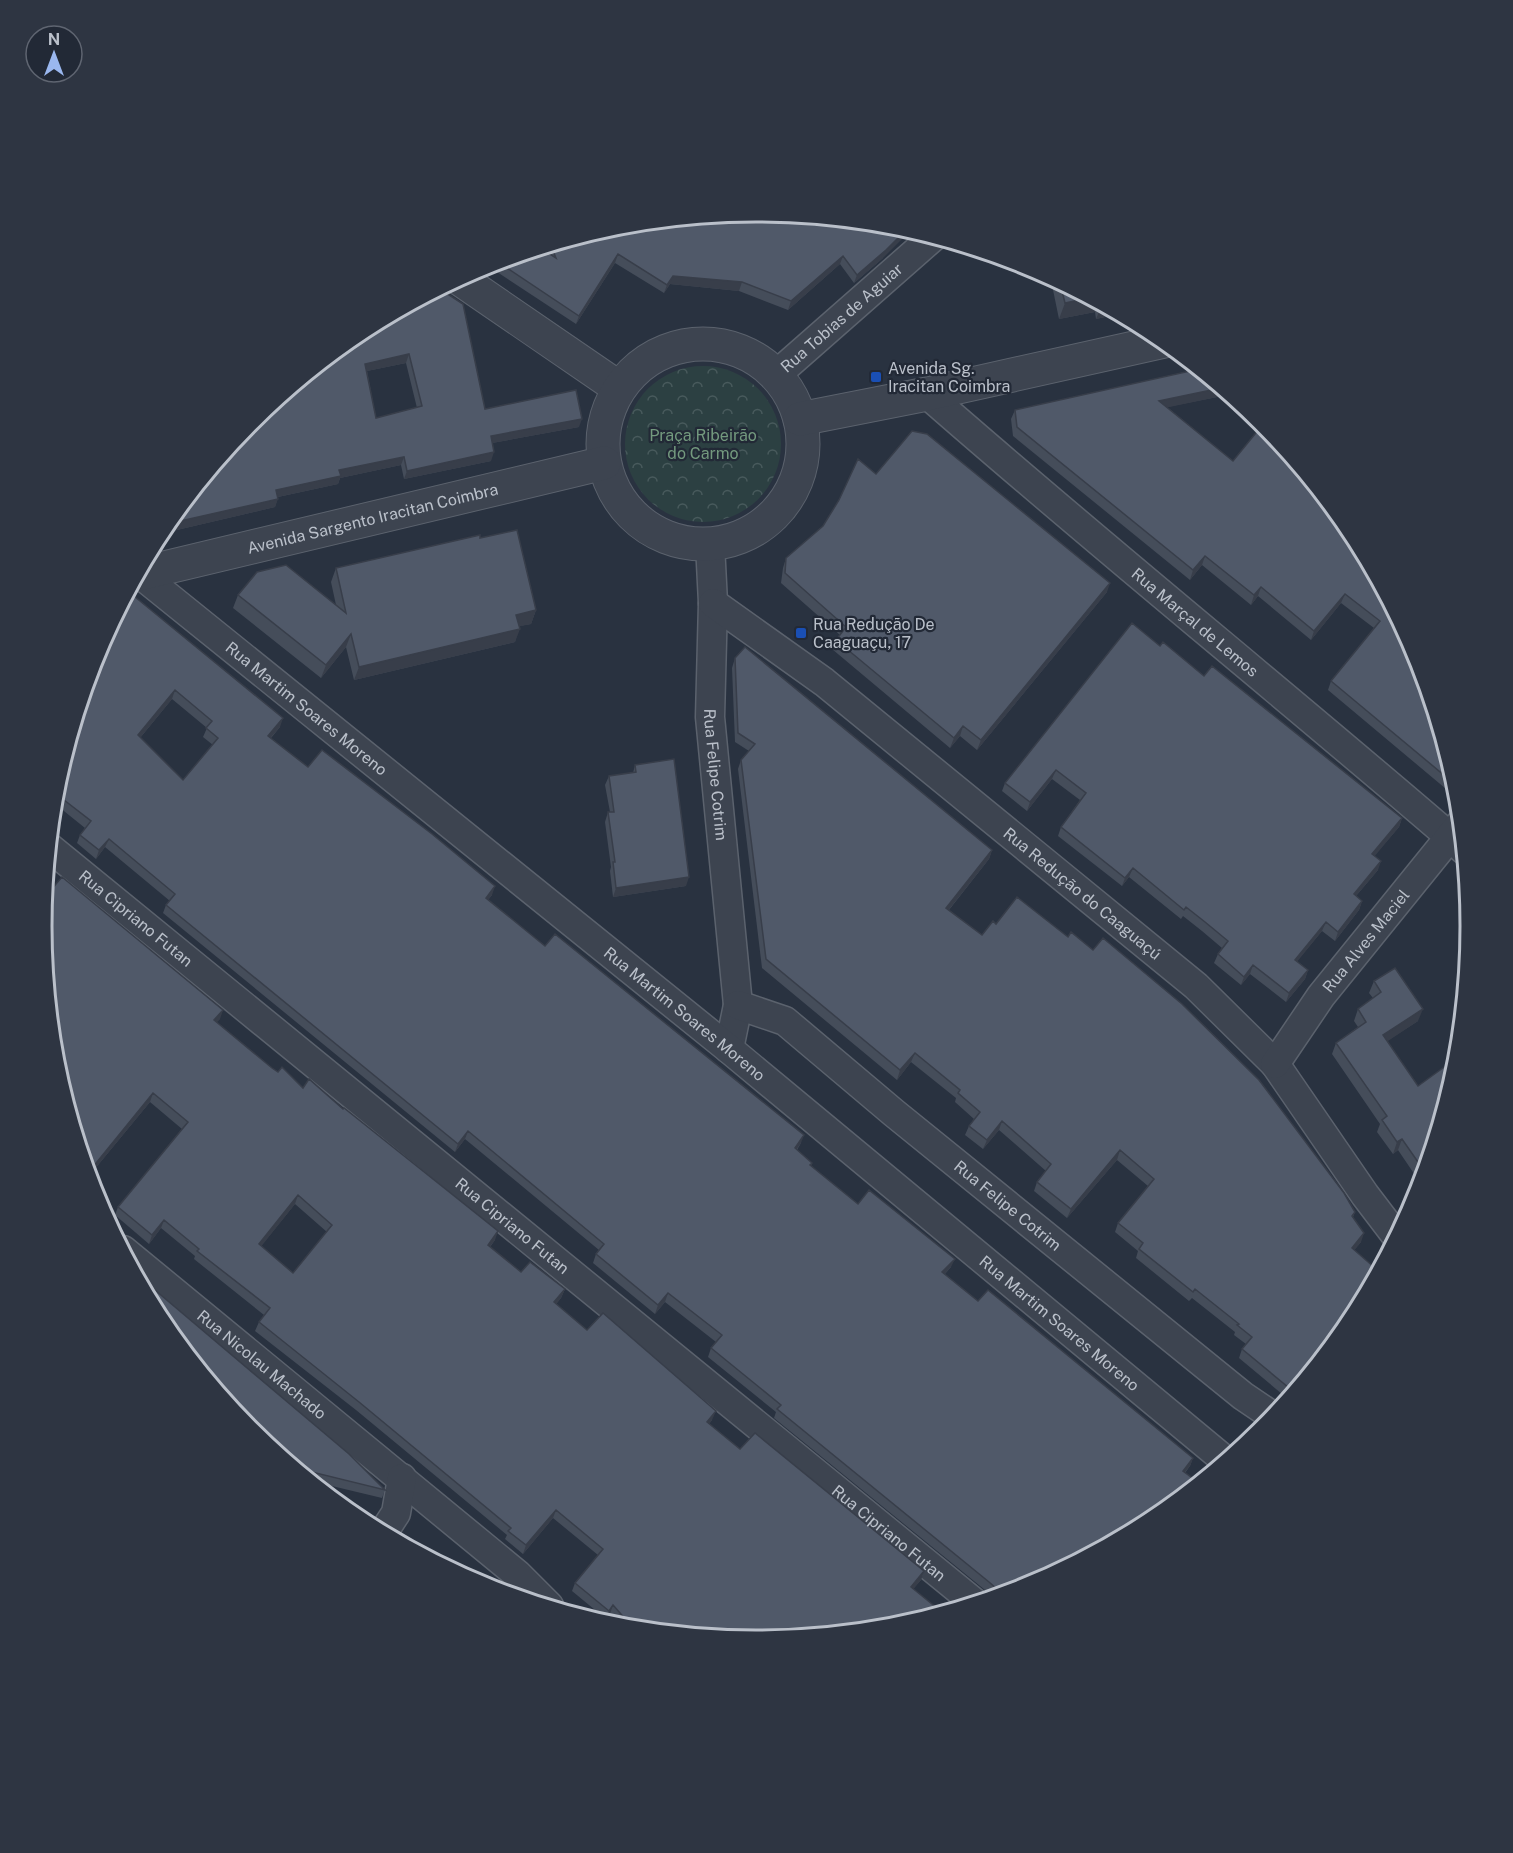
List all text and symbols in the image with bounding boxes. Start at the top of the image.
north arrow [24,24,84,84]
text: N [48,30,60,49]
street label: Rua Tobias de Aguiar [776,259,906,376]
place label: Avenida Sg. Iracitan Coimbra [888,359,1010,396]
marker: Avenida Sg. Iracitan Coimbra [869,370,883,384]
park label: Praça Ribeirão do Carmo [649,426,757,463]
street label: Avenida Sargento Iracitan Coimbra [245,479,500,557]
street label: Rua Marçal de Lemos [1128,564,1262,680]
place label: Rua Redução De Caaguaçu, 17 [813,615,935,652]
marker: Rua Redução De Caaguaçu, 17 [794,626,808,640]
street label: Rua Martim Soares Moreno [222,638,391,779]
street label: Rua Felipe Cotrim [700,708,731,841]
street label: Rua Redução do Caaguaçú [1000,823,1165,963]
street label: Rua Cipriano Futan [75,866,197,970]
street label: Rua Alves Maciel [1318,885,1413,996]
street label: Rua Martim Soares Moreno [600,943,769,1085]
street label: Rua Felipe Cotrim [951,1156,1065,1254]
street label: Rua Cipriano Futan [452,1173,573,1278]
street label: Rua Martim Soares Moreno [976,1251,1143,1395]
street label: Rua Nicolau Machado [194,1306,330,1423]
street label: Rua Cipriano Futan [828,1481,950,1585]

